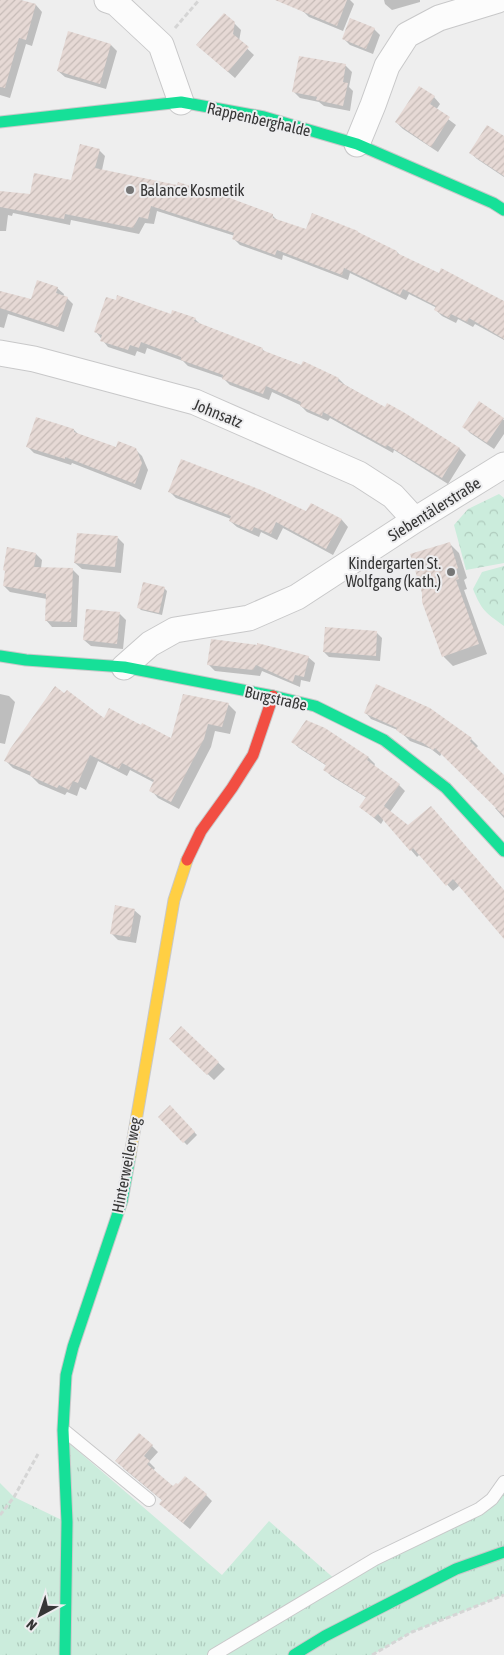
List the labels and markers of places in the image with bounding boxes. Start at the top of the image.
place label: Balance Kosmetik [140,181,245,199]
marker: Balance Kosmetik [124,184,136,196]
place label: Kindergarten St. Wolfgang (kath.) [345,554,441,591]
marker: Kindergarten St. Wolfgang (kath.) [445,566,457,578]

